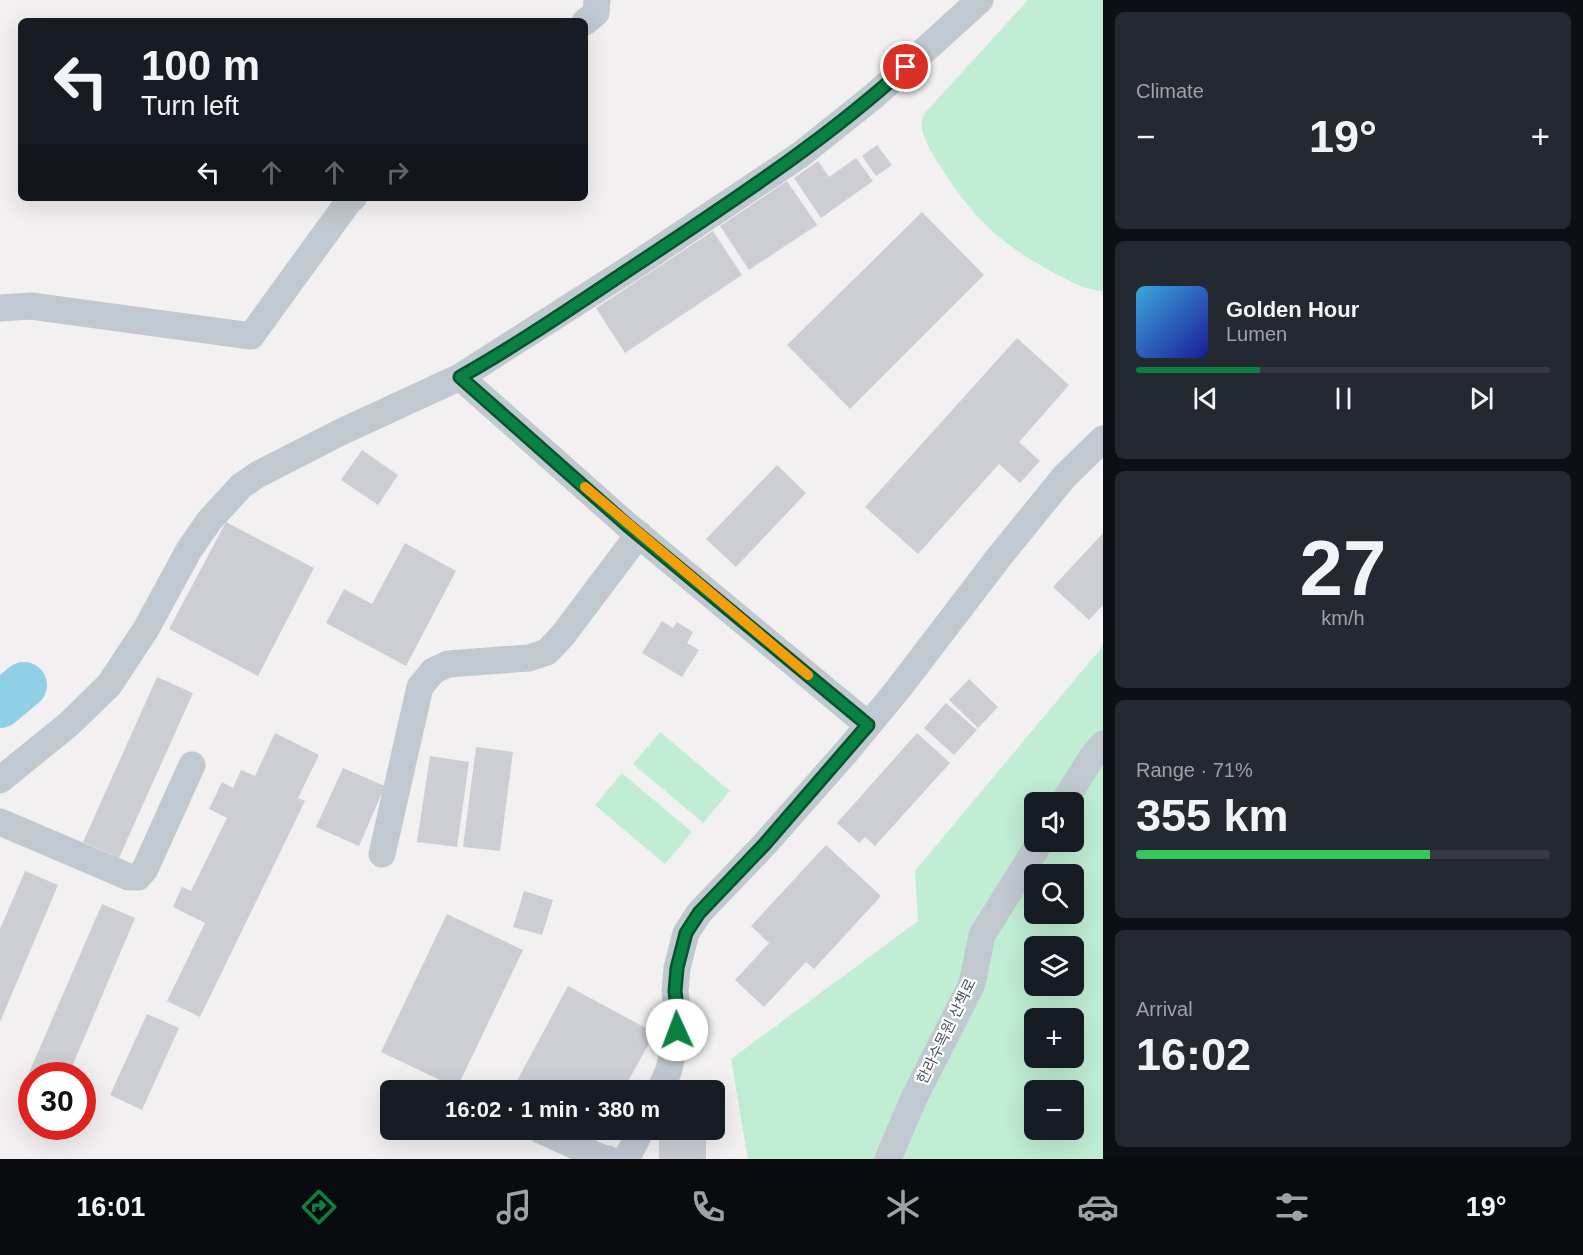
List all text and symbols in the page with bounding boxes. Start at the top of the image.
pin [880,41,931,92]
icon: left [42,42,120,120]
text: 100 m [141,42,260,89]
icon: arrive [889,50,922,83]
text: Climate [1136,80,1204,102]
text: Turn left [141,91,239,121]
text: 19° [1309,111,1377,162]
text: − [1136,118,1155,155]
text: + [1531,118,1550,155]
icon: left [192,156,225,189]
icon: ahead [255,156,288,189]
icon: ahead [318,156,351,189]
icon: right [381,156,414,189]
text: Golden Hour [1226,297,1359,322]
text: Lumen [1226,323,1287,345]
icon: previous [1189,382,1222,415]
icon: pause [1327,382,1360,415]
icon: next [1465,382,1498,415]
text: 27 [1300,524,1386,612]
text: km/h [1321,607,1365,629]
text: Range · 71% [1136,759,1253,781]
text: 355 km [1136,790,1289,841]
map controls [1024,792,1084,1140]
button: sound [1024,792,1084,852]
button: search [1024,864,1084,924]
button: layers [1024,936,1084,996]
street label: 한라수목원 산책로 [913,976,979,1086]
position arrow [645,998,709,1062]
text: Arrival [1136,998,1193,1020]
button: + [1024,1008,1084,1068]
text: 16:02 [1136,1029,1251,1080]
speed limit sign: 30 [18,1062,96,1140]
button: − [1024,1080,1084,1140]
text: 16:02 · 1 min · 380 m [445,1097,660,1122]
icon: directions [298,1186,340,1228]
icon: music [493,1186,535,1228]
icon: phone [687,1186,729,1228]
icon: climate [882,1186,924,1228]
icon: car [1077,1186,1119,1228]
icon: filters [1271,1186,1313,1228]
text: 16:01 [76,1192,145,1222]
text: 19° [1466,1192,1507,1222]

